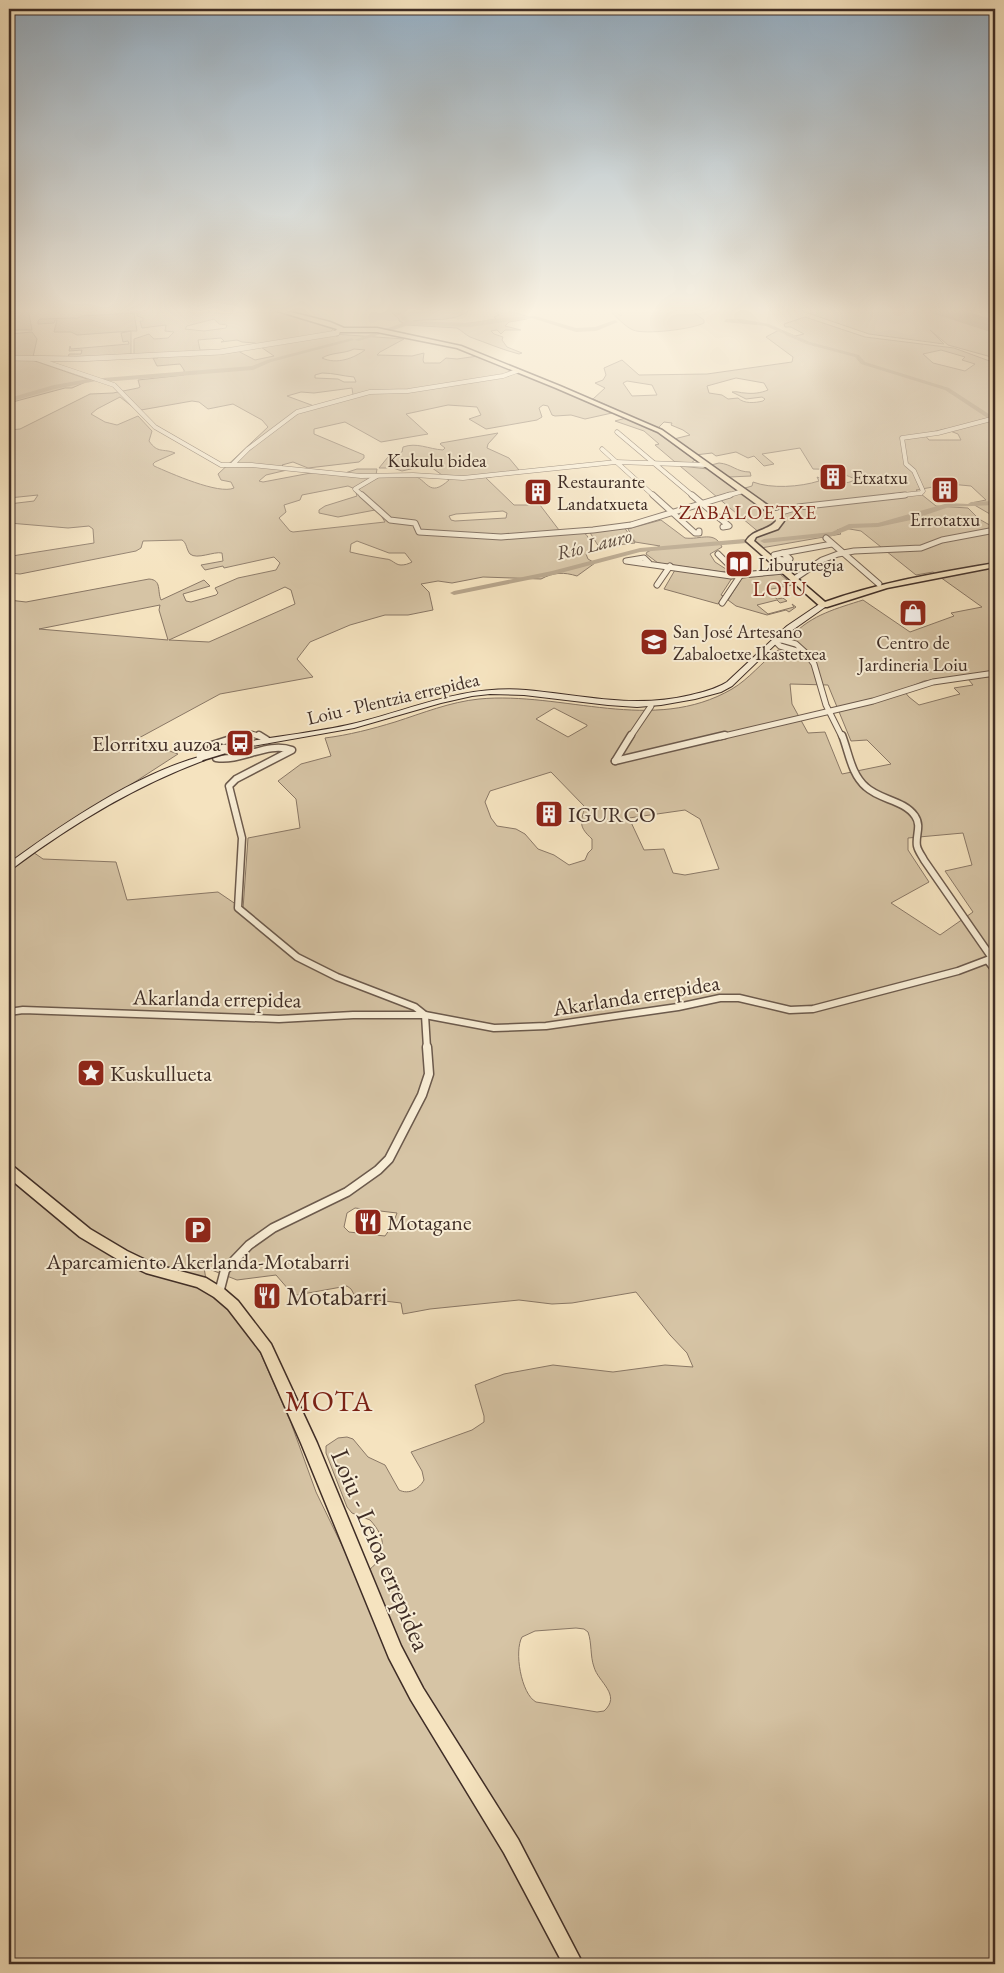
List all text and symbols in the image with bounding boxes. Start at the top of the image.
street label: Kukulu bidea [387,448,487,473]
building icon: Etxatxu [818,462,848,492]
place label: Etxatxu [852,465,908,490]
place label: Restaurante Landatxueta [557,469,648,516]
building icon: Errotatxu [930,475,960,505]
building icon: Restaurante Landatxueta [523,477,553,507]
district label: ZABALOETXE [679,499,817,525]
place label: Errotatxu [910,507,980,532]
water label: Río Lauro [553,522,635,566]
library icon: Liburutegia [724,549,754,579]
place label: Liburutegia [758,552,844,577]
district label: LOIU [753,575,807,602]
shop icon: Centro de Jardineria Loiu [898,598,928,628]
place label: San José Artesano Zabaloetxe Ikastetxea [673,619,827,666]
school or university icon: San José Artesano Zabaloetxe Ikastetxea [639,627,669,657]
place label: Centro de Jardineria Loiu [856,630,968,677]
street label: Loiu - Plentzia errepidea [304,666,482,730]
bus stop icon: Elorritxu auzoa [225,728,255,758]
place label: Elorritxu auzoa [92,729,221,758]
building icon: IGURCO [534,799,564,829]
place label: IGURCO [568,800,656,829]
street label: Akarlanda errepidea [549,968,722,1023]
street label: Akarlanda errepidea [131,983,302,1014]
place icon: Kuskullueta [76,1058,106,1088]
place label: Kuskullueta [110,1059,212,1088]
restaurant icon: Motagane [353,1207,383,1237]
place label: Motagane [387,1208,472,1237]
parking icon: Aparcamiento Akerlanda-Motabarri [183,1215,213,1245]
place label: Aparcamiento Akerlanda-Motabarri [45,1247,350,1276]
place label: Motabarri [286,1279,387,1313]
restaurant icon: Motabarri [252,1281,282,1311]
district label: MOTA [285,1382,373,1420]
street label: Loiu - Leioa errepidea [323,1444,439,1657]

